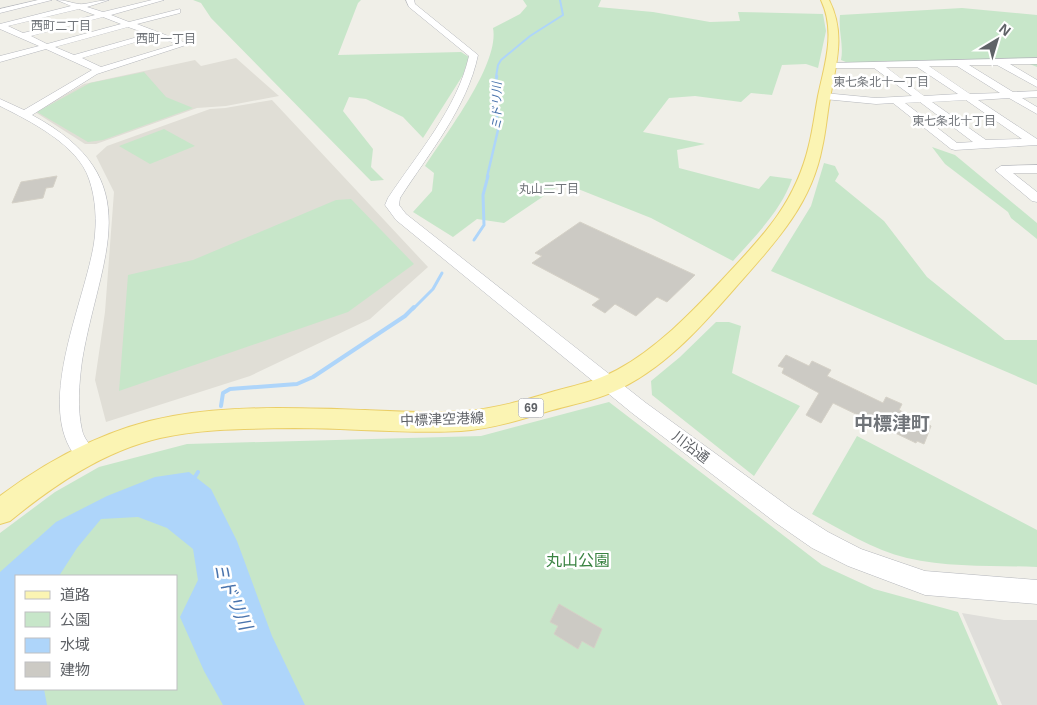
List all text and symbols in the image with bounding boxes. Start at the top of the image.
north arrow [972,15,1022,65]
district label: 西町二丁目 [31,19,91,33]
text: N [996,20,1014,39]
district label: 西町一丁目 [136,32,196,46]
district label: 東七条北十一丁目 [833,75,929,89]
water label: ミドリ川 [490,80,504,130]
district label: 東七条北十丁目 [912,114,996,128]
district label: 丸山二丁目 [519,182,579,196]
road number: 69 [518,398,544,418]
street label: 中標津空港線 [400,410,484,428]
district label: 中標津町 [854,413,930,434]
street label: 川沿通 [669,428,713,466]
park label: 丸山公園 [546,552,610,569]
water label: ミドリ川 [208,559,257,635]
legend [15,575,178,690]
text: 道路 [60,586,90,603]
text: 公園 [60,611,90,628]
text: 水域 [60,636,90,653]
text: 建物 [60,661,90,678]

